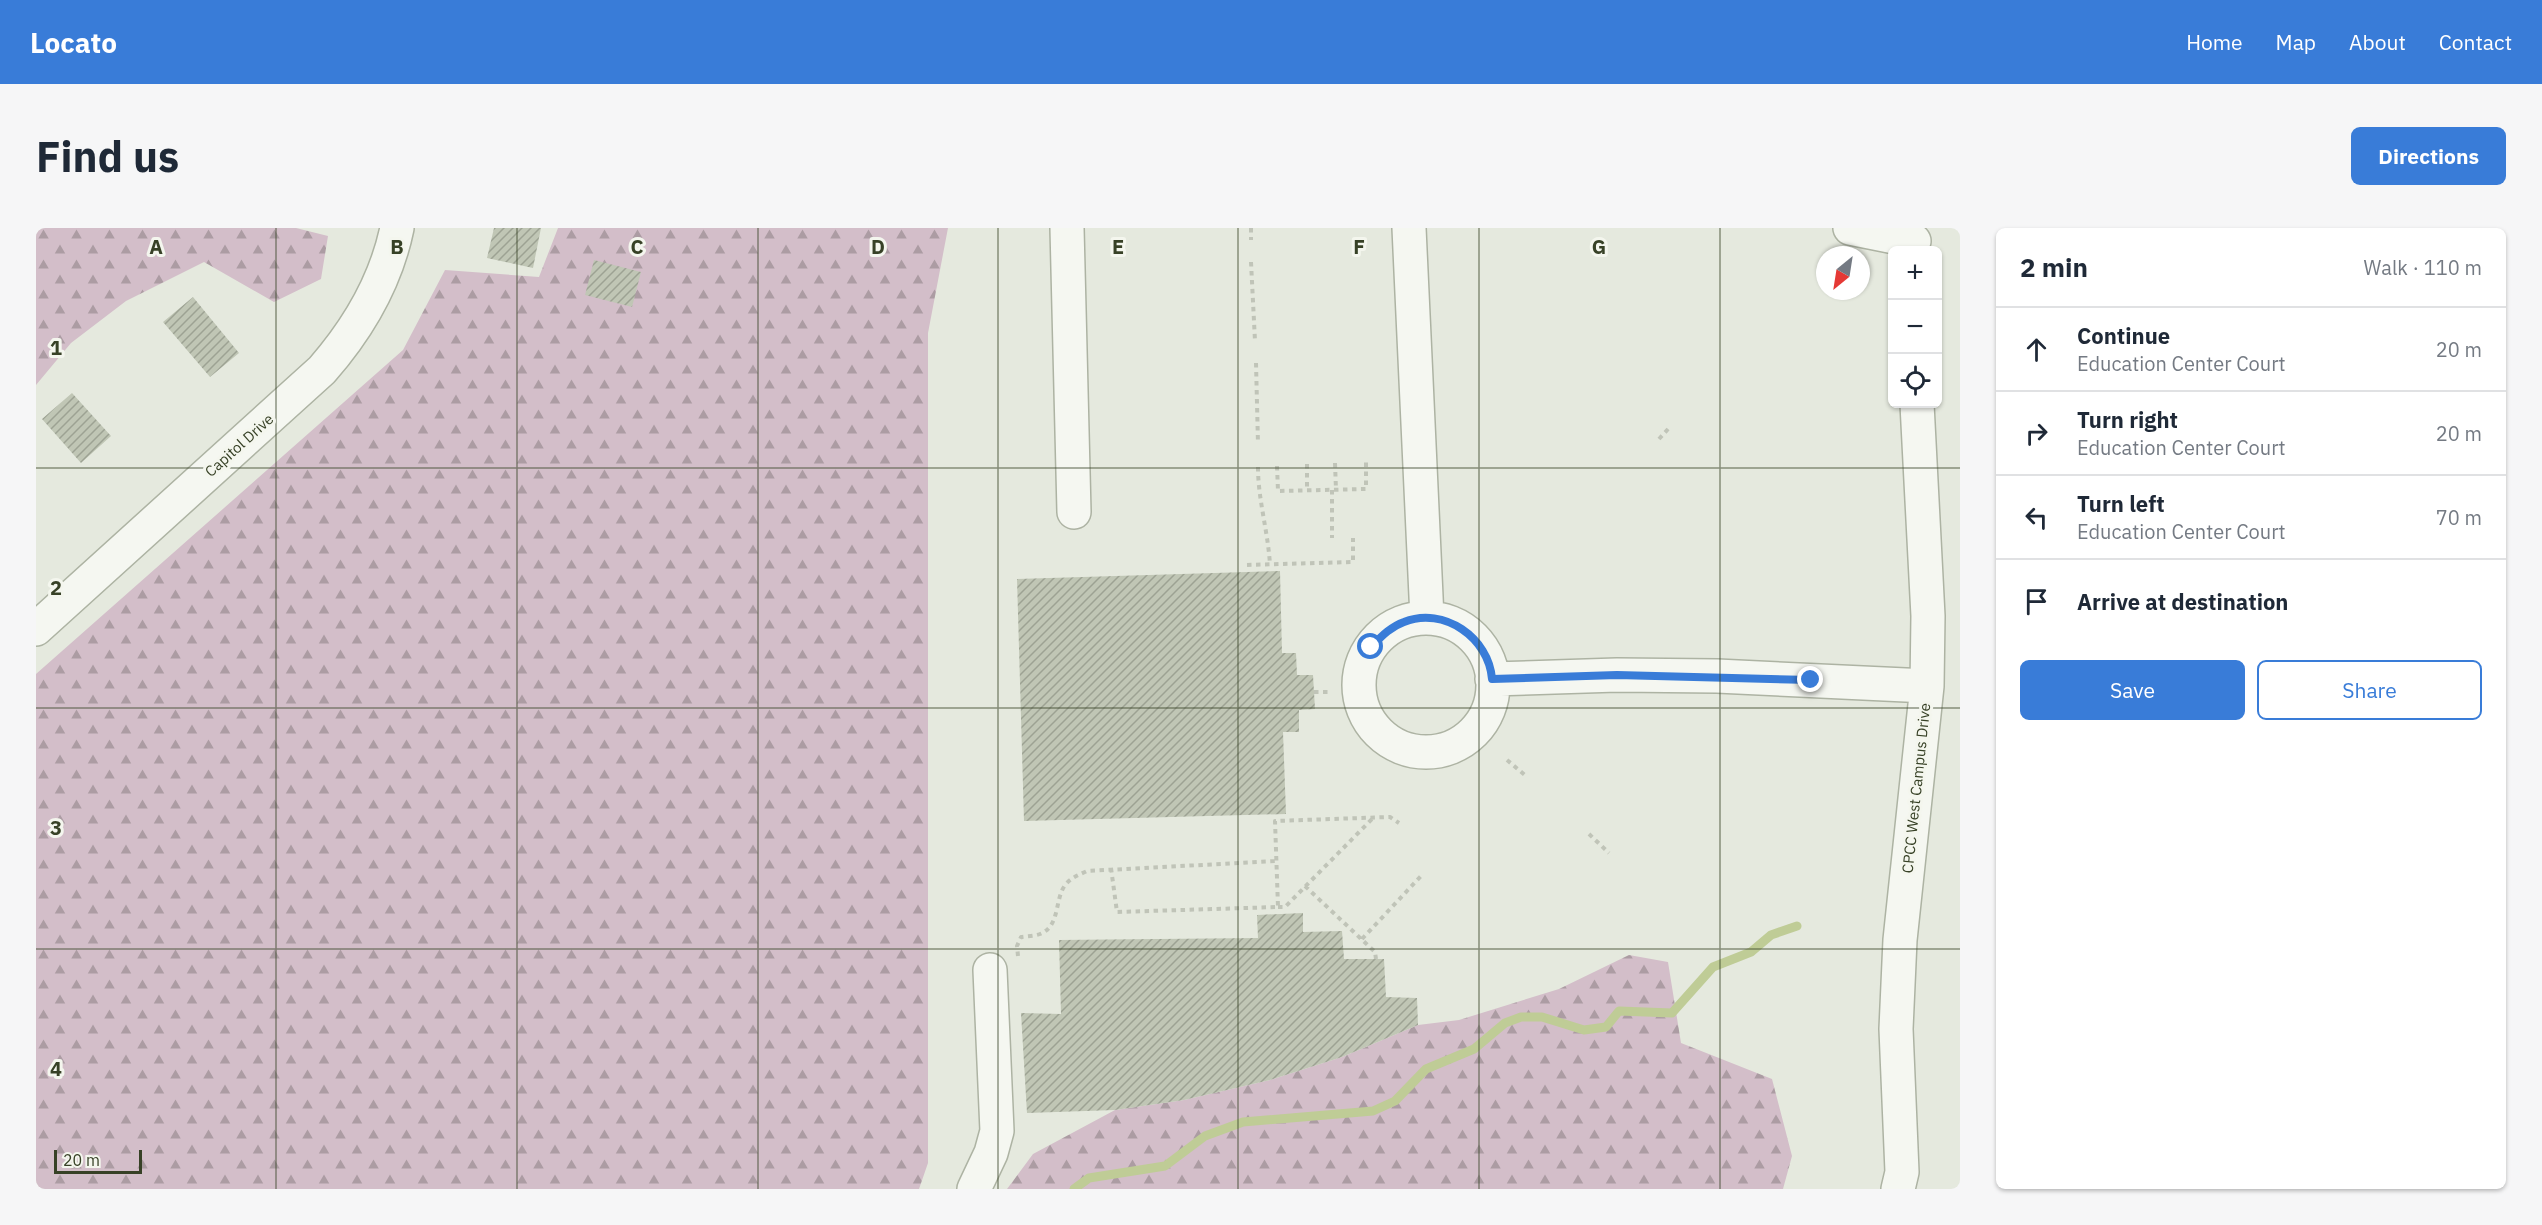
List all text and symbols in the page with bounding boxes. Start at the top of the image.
text: Locato [30,24,117,61]
text: Home [2186,28,2243,56]
text: Map [2276,28,2316,56]
text: About [2349,28,2406,56]
text: Contact [2439,28,2512,56]
button: Directions [2351,127,2506,185]
text: Find us [36,129,179,184]
text: A [149,233,163,260]
text: B [390,233,404,260]
text: C [630,233,644,260]
text: D [871,233,885,260]
text: E [1112,233,1124,260]
text: F [1353,233,1365,260]
text: G [1592,233,1606,260]
north arrow [1816,246,1870,300]
map controls [1888,246,1942,408]
button: + [1888,246,1942,300]
text: 2 min [2020,250,2088,284]
text: Walk · 110 m [2364,254,2482,281]
button: − [1888,300,1942,354]
text: Continue [2077,321,2170,350]
icon: ahead [2020,333,2053,366]
text: 1 [50,334,62,361]
text: 20 m [2436,336,2482,363]
text: Education Center Court [2077,350,2286,377]
button: locate [1888,354,1942,408]
text: Turn right [2077,405,2178,434]
street label: Capitol Drive [201,409,277,481]
icon: right [2020,417,2053,450]
text: 20 m [2436,420,2482,447]
text: Education Center Court [2077,434,2286,461]
text: Turn left [2077,489,2165,518]
icon: left [2020,501,2053,534]
text: 70 m [2436,504,2482,531]
text: Education Center Court [2077,518,2286,545]
text: 2 [50,574,62,601]
icon: arrive [2020,585,2053,618]
text: Arrive at destination [2077,587,2288,616]
route start [1357,633,1383,659]
button: Save [2020,660,2245,720]
button: Share [2257,660,2482,720]
route end [1797,666,1823,692]
street label: CPCC West Campus Drive [1898,702,1934,874]
text: 3 [50,814,62,841]
text: 4 [50,1055,62,1082]
scale bar [54,1147,142,1174]
text: 20 m [63,1150,100,1170]

